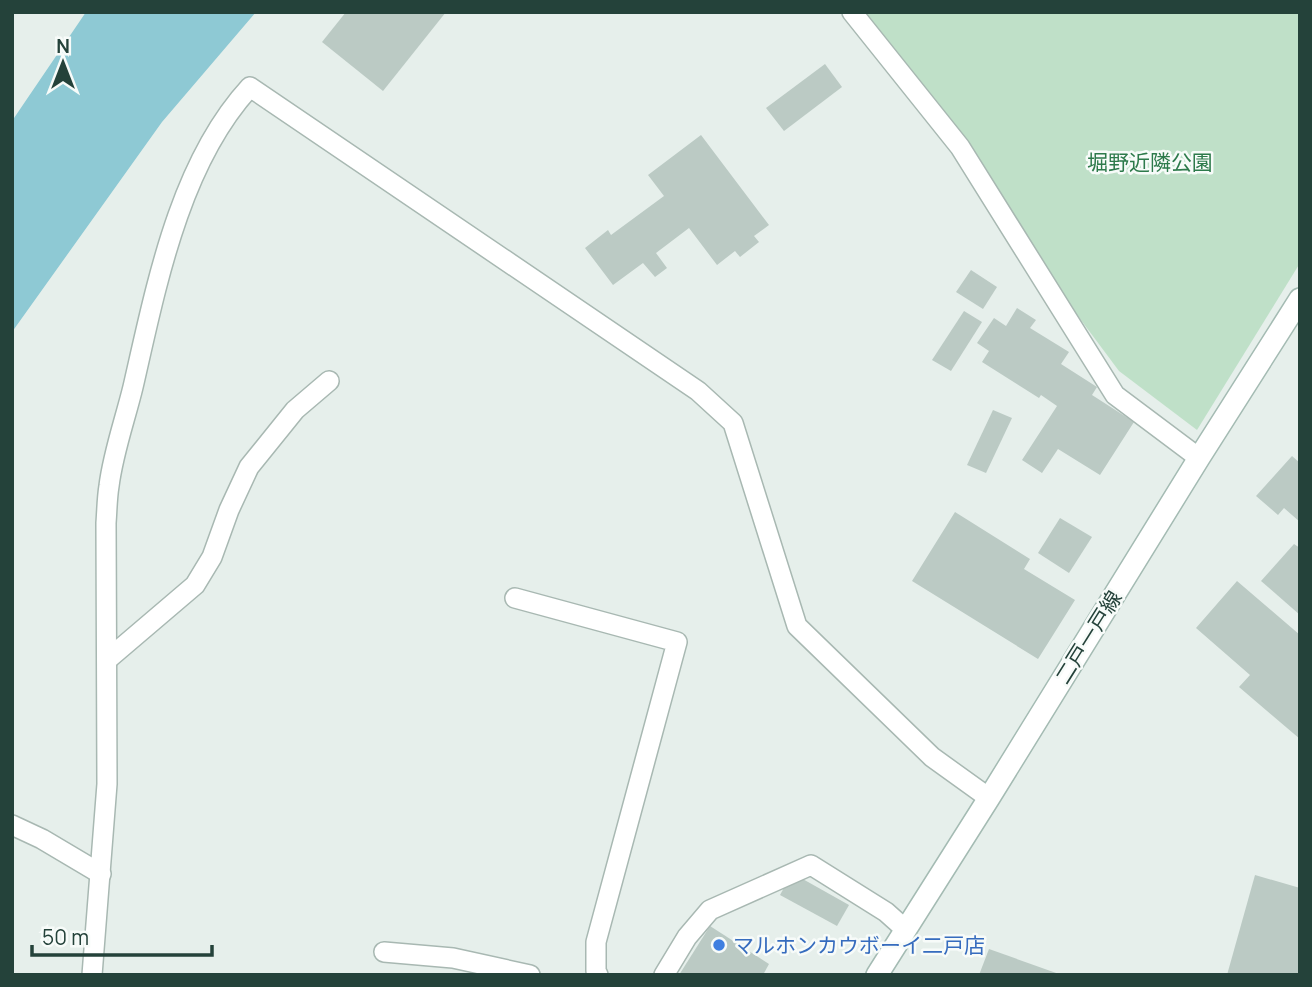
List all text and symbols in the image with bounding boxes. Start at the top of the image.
north arrow [28,28,98,98]
text: N [56,33,70,59]
park label: 堀野近隣公園 [1087,148,1213,176]
street label: 二戸一戸線 [1048,585,1128,689]
scale bar [32,914,212,958]
text: 50 m [42,923,89,951]
place label: マルホンカウボーイ二戸店 [733,931,985,959]
marker: マルホンカウボーイ二戸店 [711,937,727,953]

